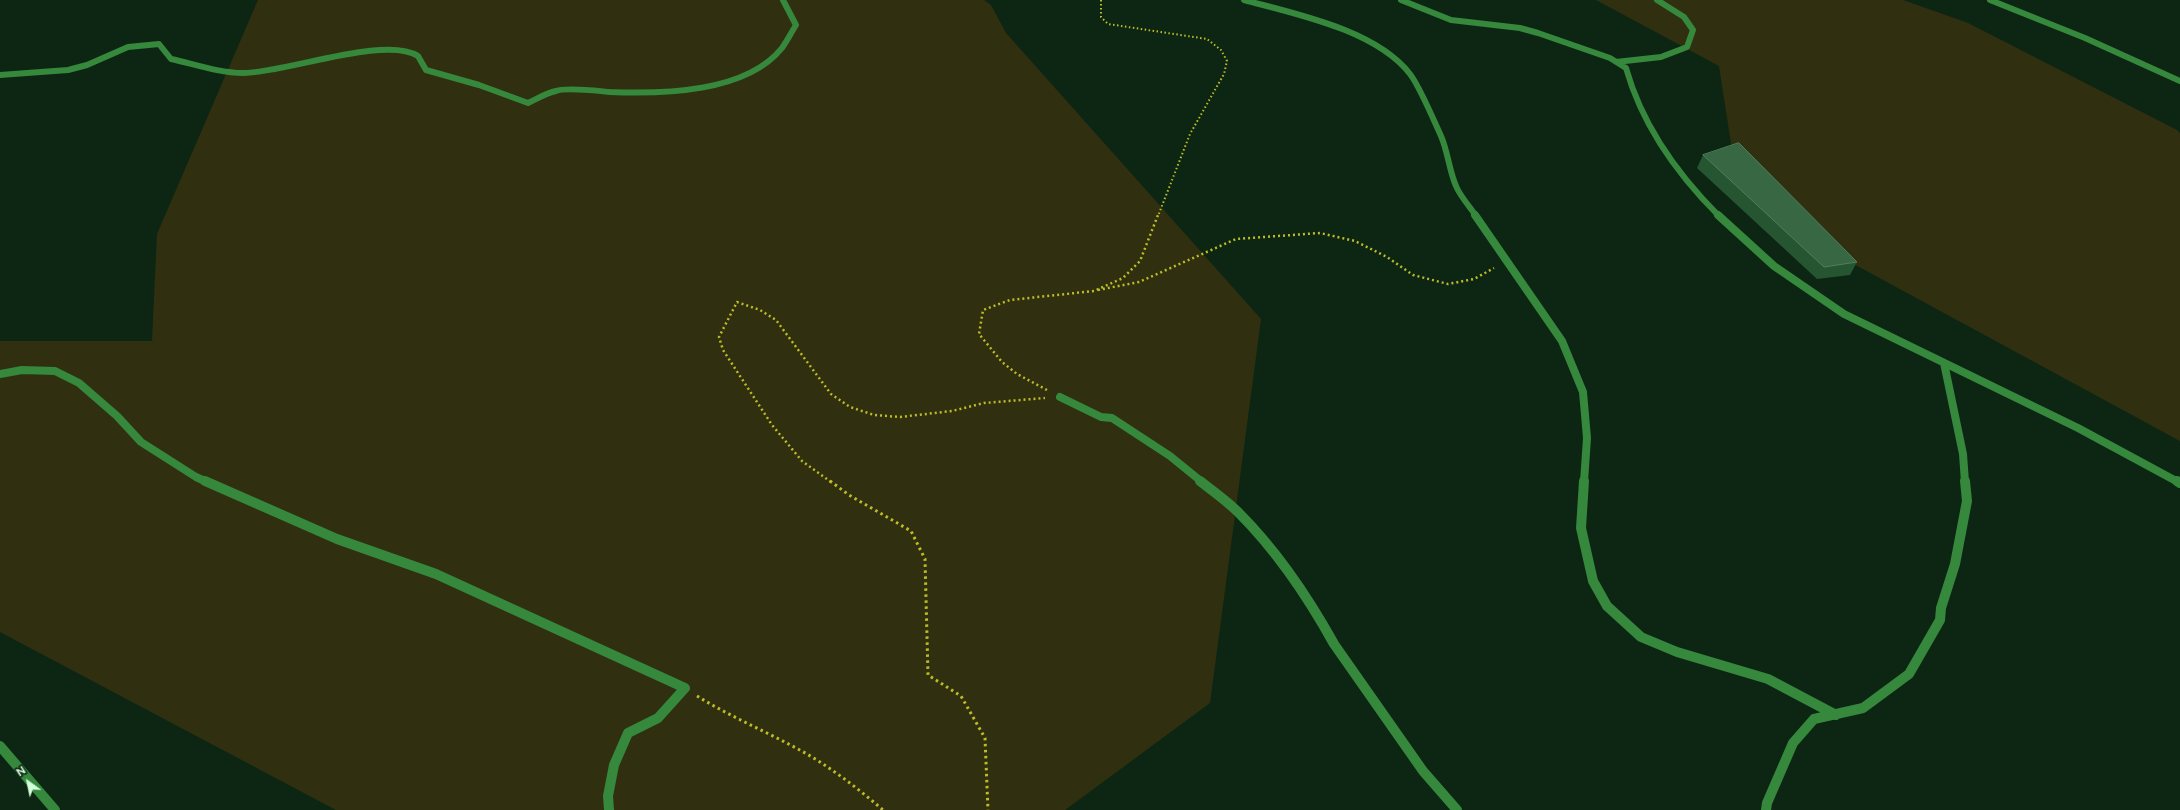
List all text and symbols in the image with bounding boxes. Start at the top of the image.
north arrow [8,762,48,802]
text: N [14,764,28,779]

